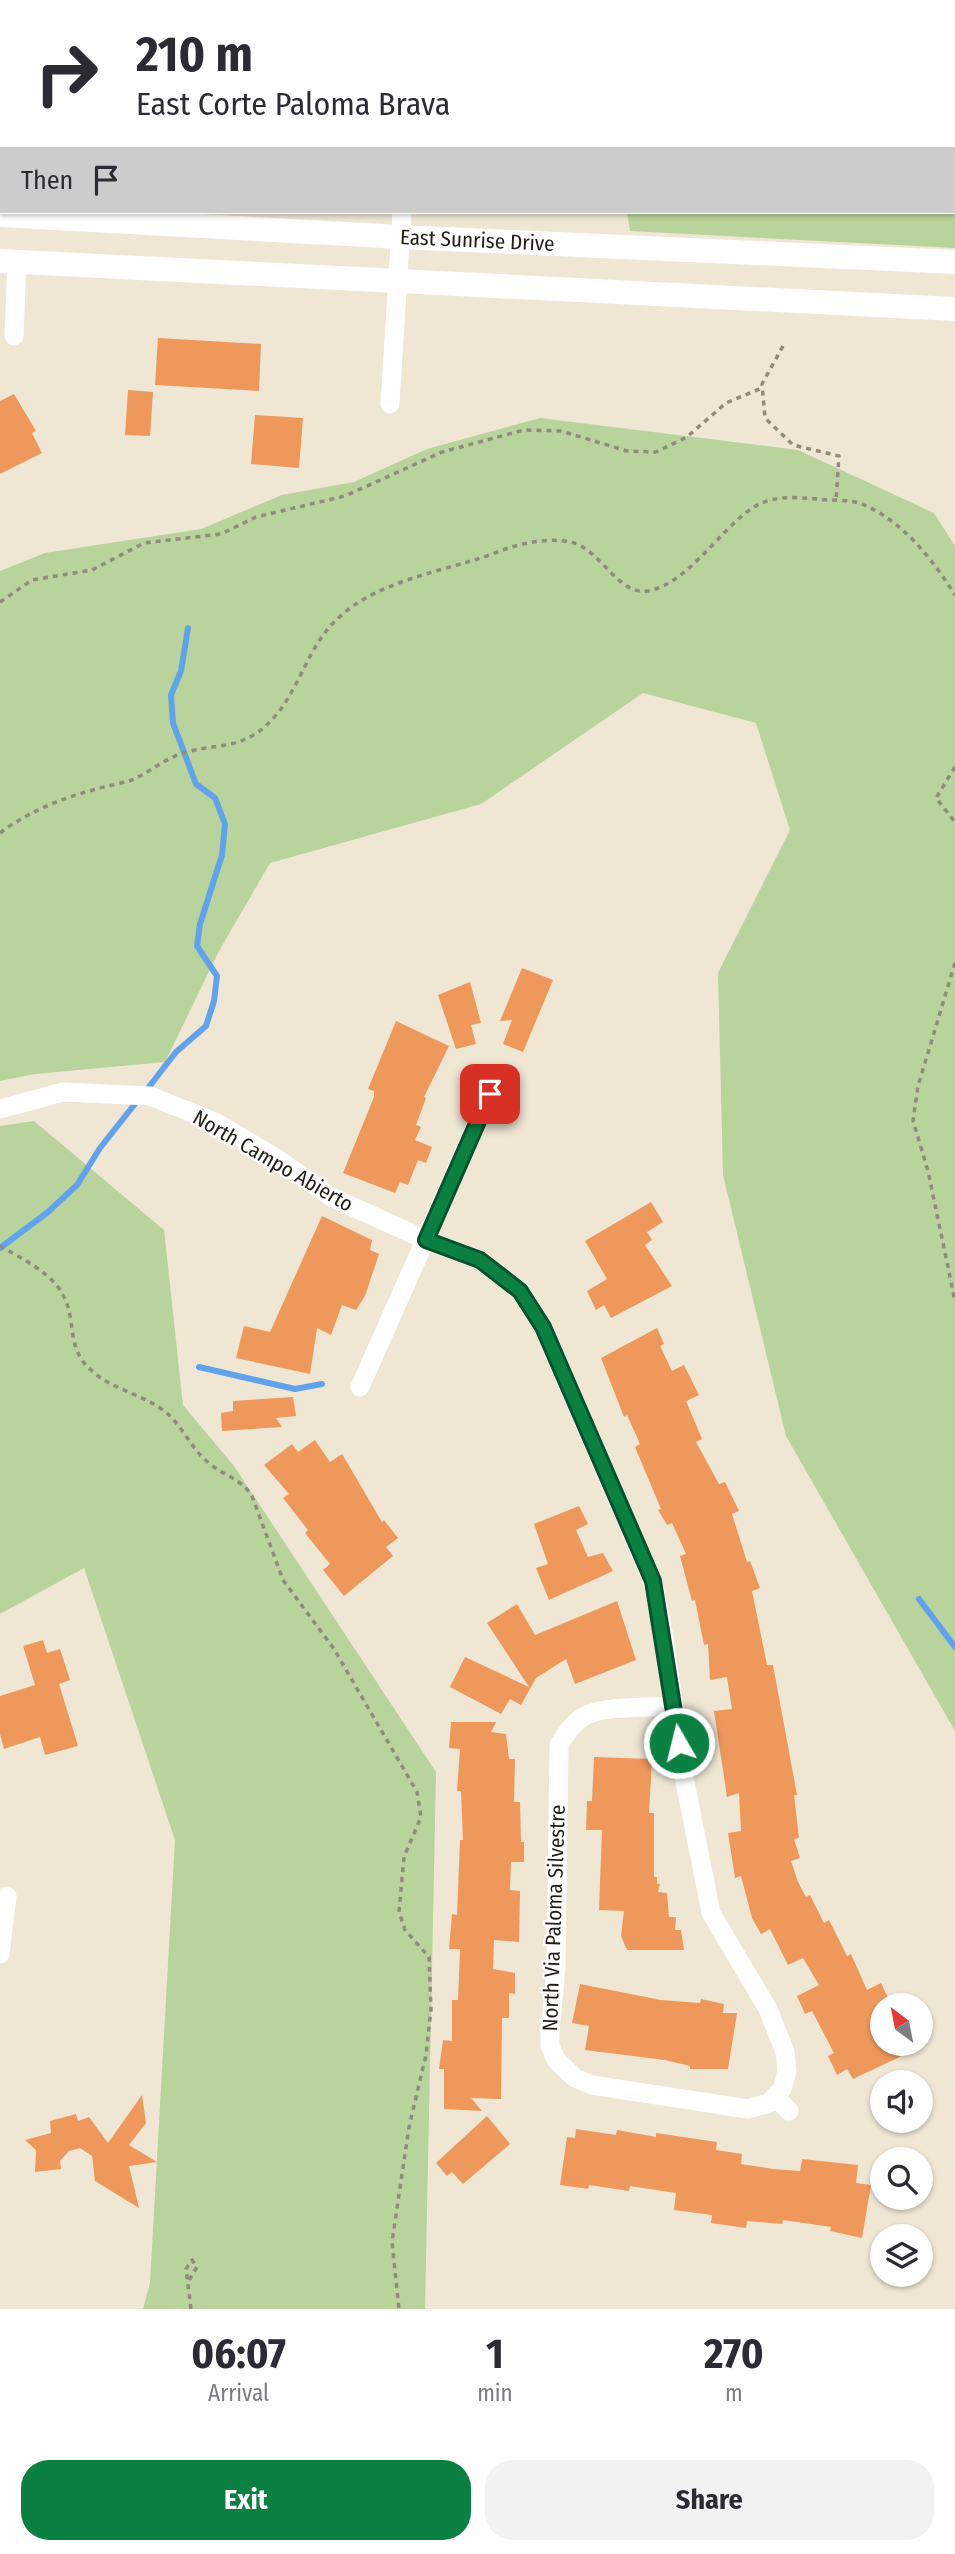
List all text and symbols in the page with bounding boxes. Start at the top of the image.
text: 210 m [136,25,253,84]
icon: right [21,28,112,119]
text: East Corte Paloma Brava [136,85,450,123]
icon: arrive [87,161,125,199]
text: Then [21,165,73,196]
street label: East Sunrise Drive [400,224,555,257]
pin [460,1064,520,1124]
icon: arrive [471,1075,509,1113]
street label: North Campo Abierto [188,1105,358,1217]
position arrow [642,1706,716,1780]
street label: North Via Paloma Silvestre [537,1804,571,2032]
north arrow [870,1993,933,2056]
map controls [870,1993,933,2287]
button: sound [870,2070,933,2133]
button: search [870,2147,933,2210]
button: layers [870,2224,933,2287]
text: 06:07 [191,2329,286,2379]
text: 1 [486,2329,504,2379]
text: 270 [704,2329,764,2379]
text: Arrival [208,2379,269,2407]
text: min [477,2379,513,2407]
text: m [725,2379,743,2407]
button: Exit [21,2460,471,2540]
button: Share [485,2460,934,2540]

